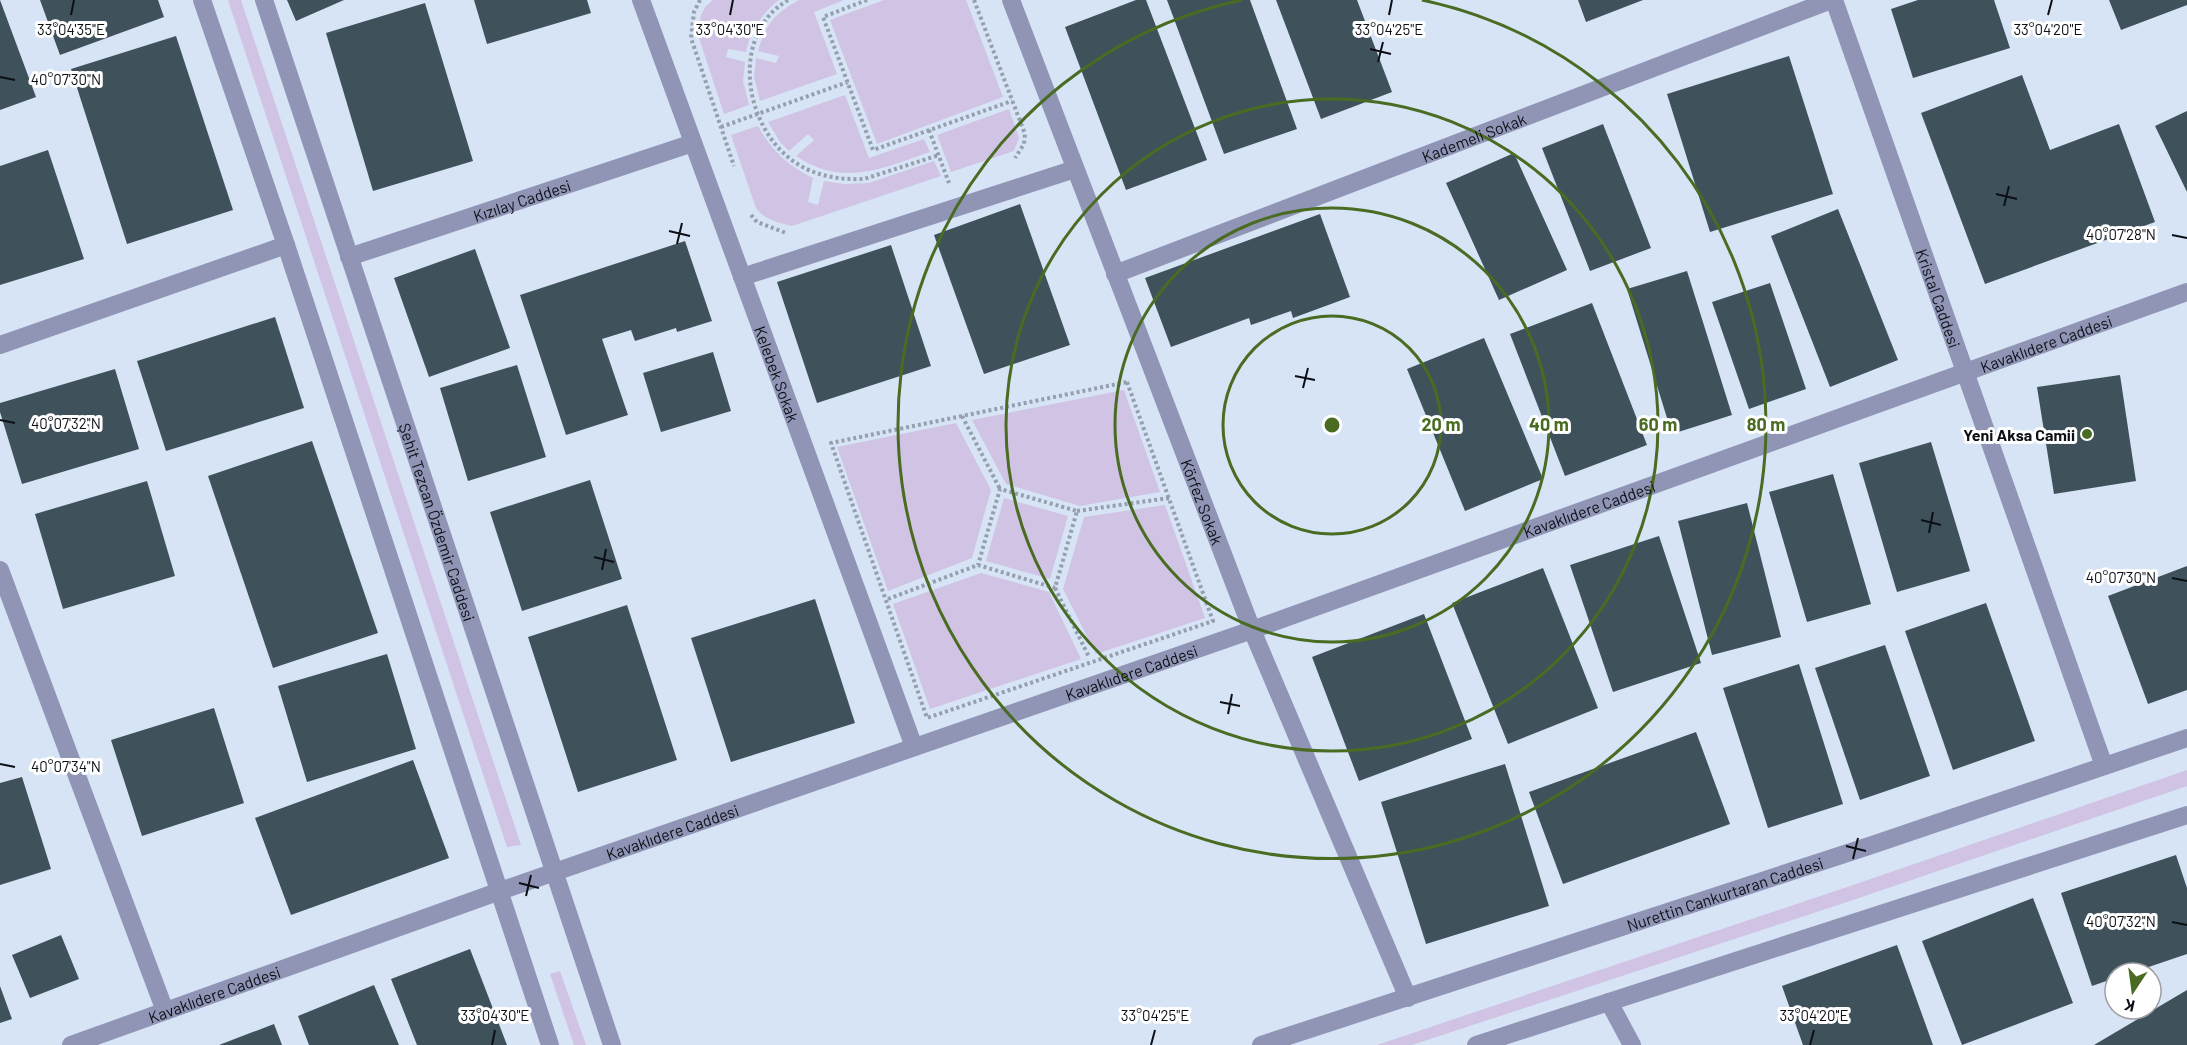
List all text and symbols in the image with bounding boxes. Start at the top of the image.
text: 33°04'35"E [37,20,105,38]
text: 33°04'30"E [696,20,764,38]
text: 33°04'25"E [1355,20,1423,38]
text: 33°04'20"E [2013,20,2083,38]
text: 40°07'30"N [31,70,101,88]
street label: Kademeli Sokak [1419,108,1528,165]
street label: Kızılay Caddesi [471,175,573,225]
text: 40°07'28"N [2086,225,2156,243]
street label: Kristal Caddesi [1913,246,1965,350]
street label: Kavaklıdere Caddesi [1977,310,2114,376]
street label: Kelebek Sokak [751,323,804,424]
text: 20 m [1422,413,1460,435]
text: 40 m [1529,413,1569,435]
text: 60 m [1639,413,1677,435]
text: 80 m [1747,413,1785,435]
text: 40°07'32"N [31,414,101,432]
centre of rings [1322,415,1342,435]
street label: Şehit Tezcan Özdemir Caddesi [396,420,480,623]
place label: Yeni Aksa Camii [1963,425,2075,444]
marker: Yeni Aksa Camii [2080,427,2094,441]
street label: Körfez Sokak [1178,456,1228,547]
street label: Kavaklıdere Caddesi [1520,476,1657,541]
text: 40°07'30"N [2086,568,2156,586]
street label: Kavaklıdere Caddesi [1063,640,1200,704]
text: 40°07'34"N [31,757,101,775]
street label: Kavaklıdere Caddesi [603,800,741,863]
street label: Nurettin Cankurtaran Caddesi [1624,852,1825,934]
text: 40°07'32"N [2086,912,2156,930]
street label: Kavaklıdere Caddesi [145,961,283,1026]
north arrow [2103,961,2163,1021]
text: K [2122,996,2137,1016]
text: 33°04'30"E [461,1006,529,1024]
text: 33°04'25"E [1121,1006,1189,1024]
text: 33°04'20"E [1779,1006,1849,1024]

